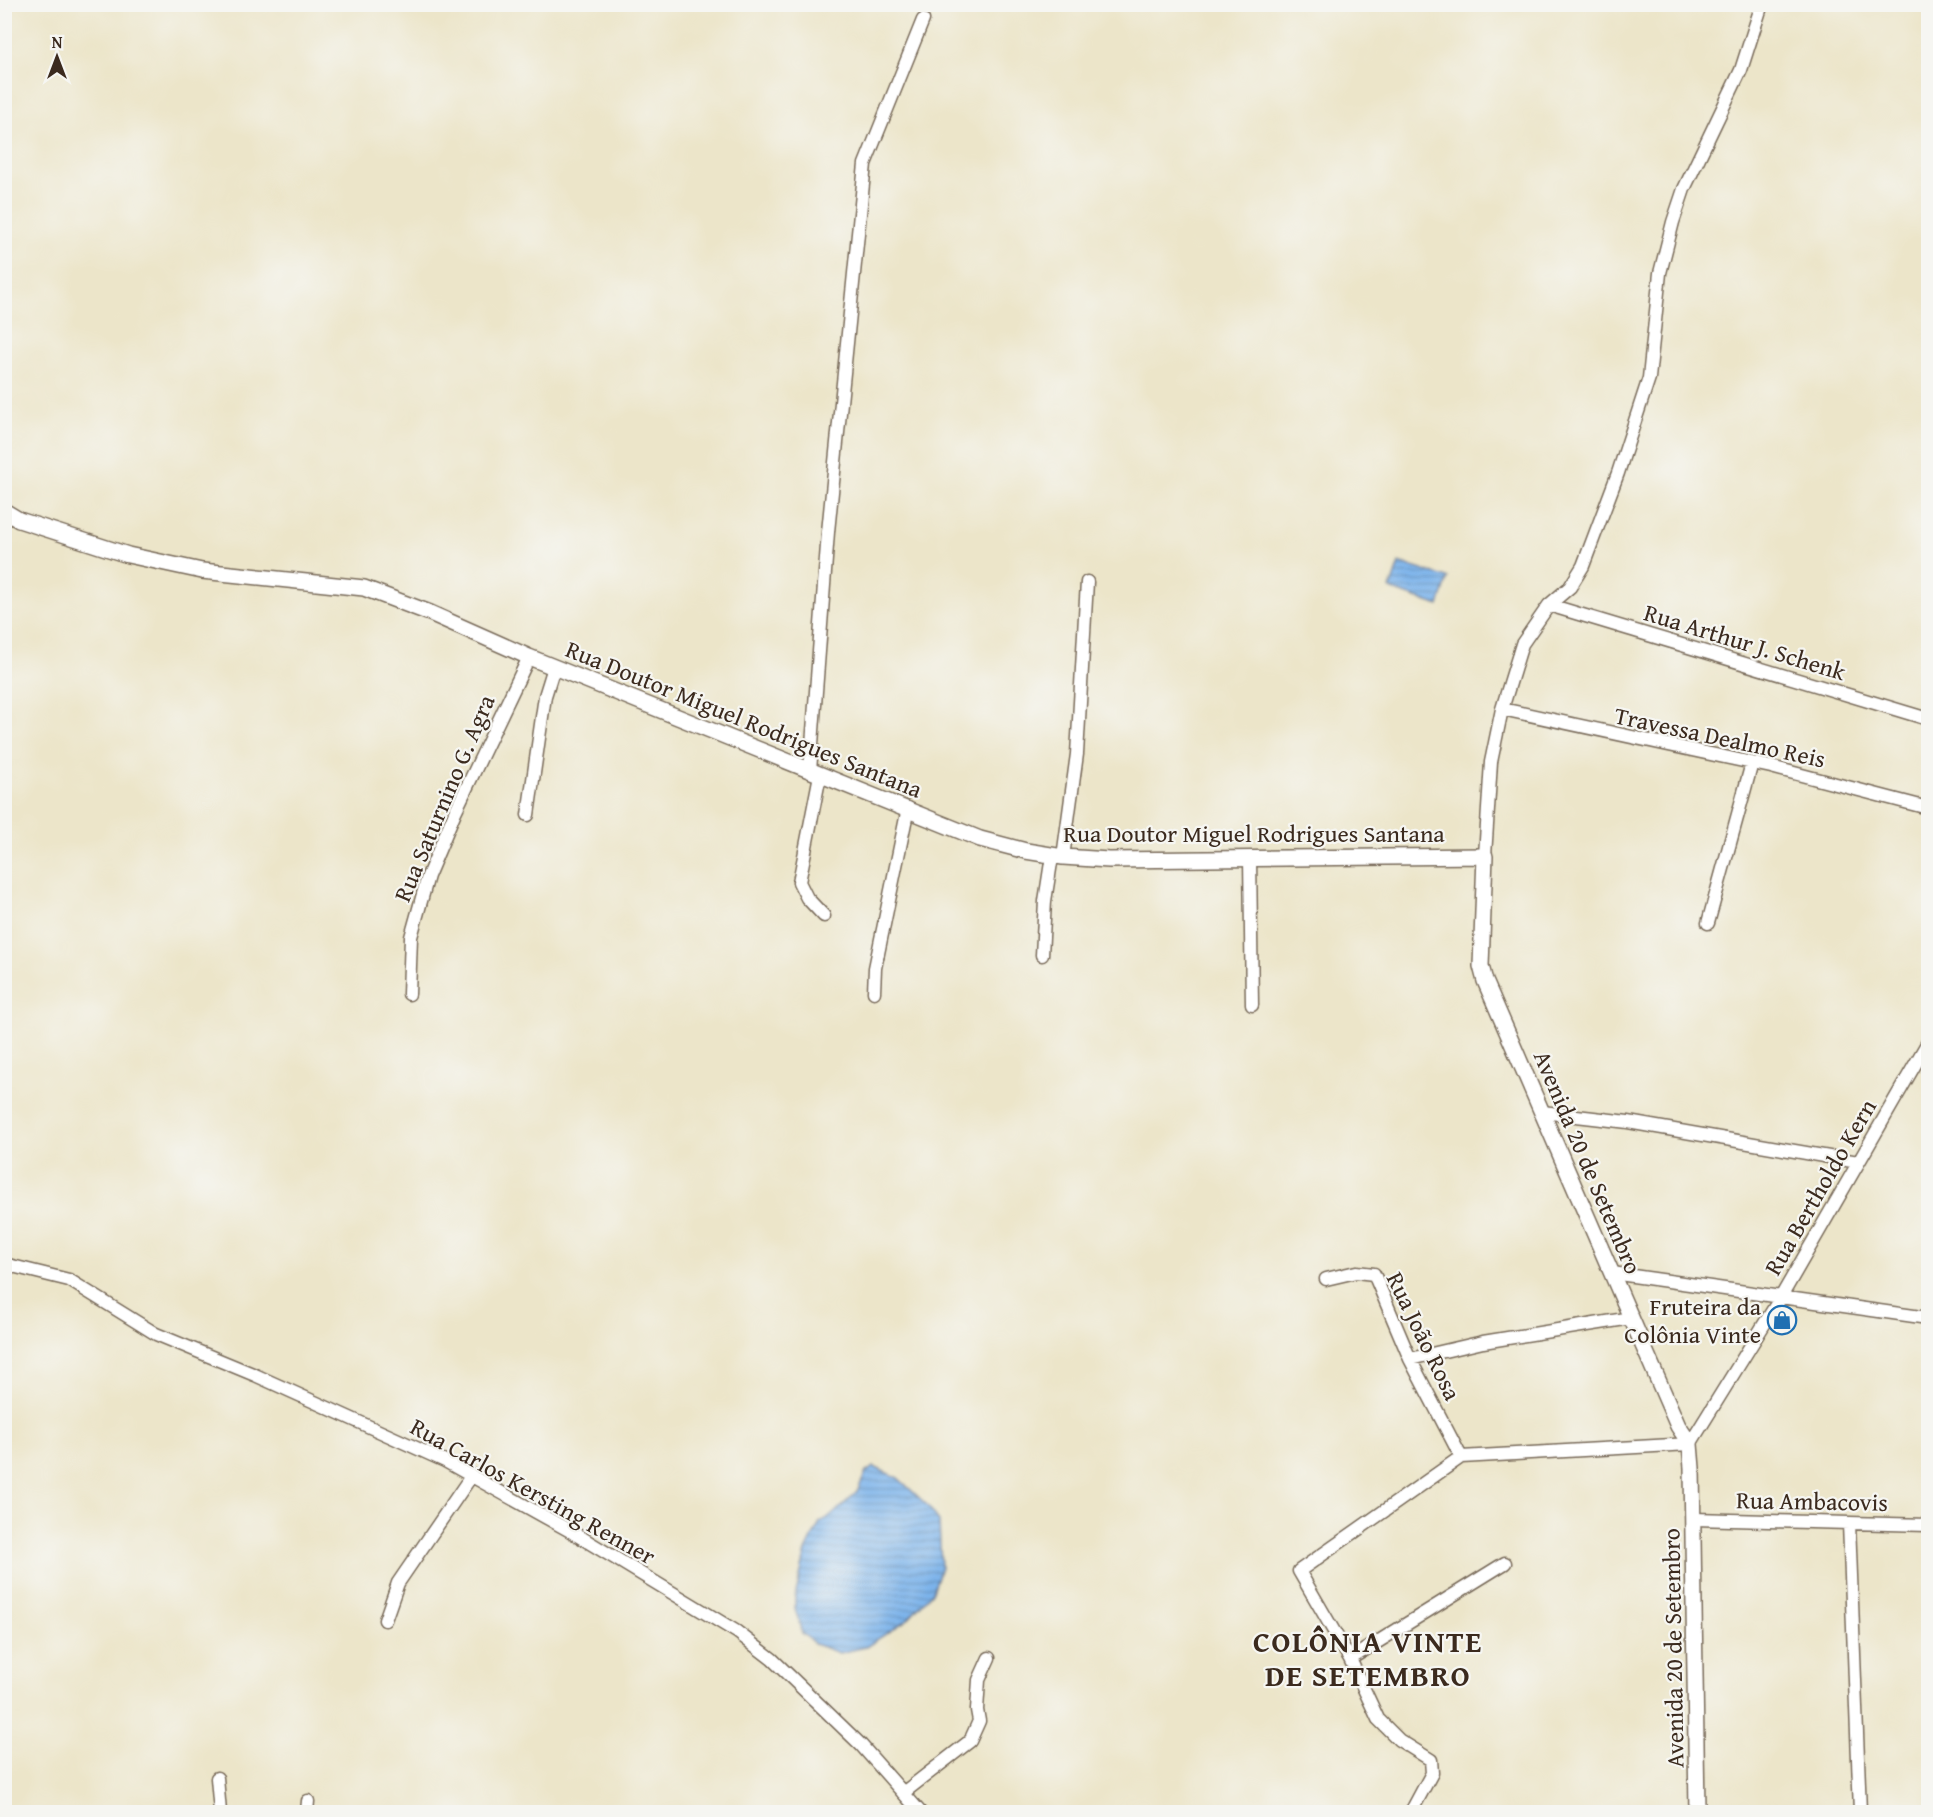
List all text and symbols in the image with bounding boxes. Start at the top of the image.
north arrow [27,27,87,87]
text: N [52,30,63,54]
street label: Rua Arthur J. Schenk [1640,595,1851,690]
street label: Rua Doutor Miguel Rodrigues Santana [561,631,928,807]
street label: Rua Saturnino G. Agra [385,688,504,907]
street label: Travessa Dealmo Reis [1611,698,1829,776]
street label: Rua Doutor Miguel Rodrigues Santana [1063,816,1445,851]
street label: Avenida 20 de Setembro [1525,1045,1651,1279]
street label: Rua Bertholdo Kern [1755,1092,1885,1282]
street label: Rua João Rosa [1378,1266,1470,1407]
place label: Fruteira da Colônia Vinte [1624,1289,1762,1352]
shop icon: Fruteira da Colônia Vinte [1766,1304,1798,1336]
street label: Rua Carlos Kersting Renner [404,1409,662,1573]
street label: Rua Ambacovis [1736,1482,1888,1520]
street label: Avenida 20 de Setembro [1653,1528,1693,1768]
district label: COLÔNIA VINTE DE SETEMBRO [1253,1619,1483,1697]

